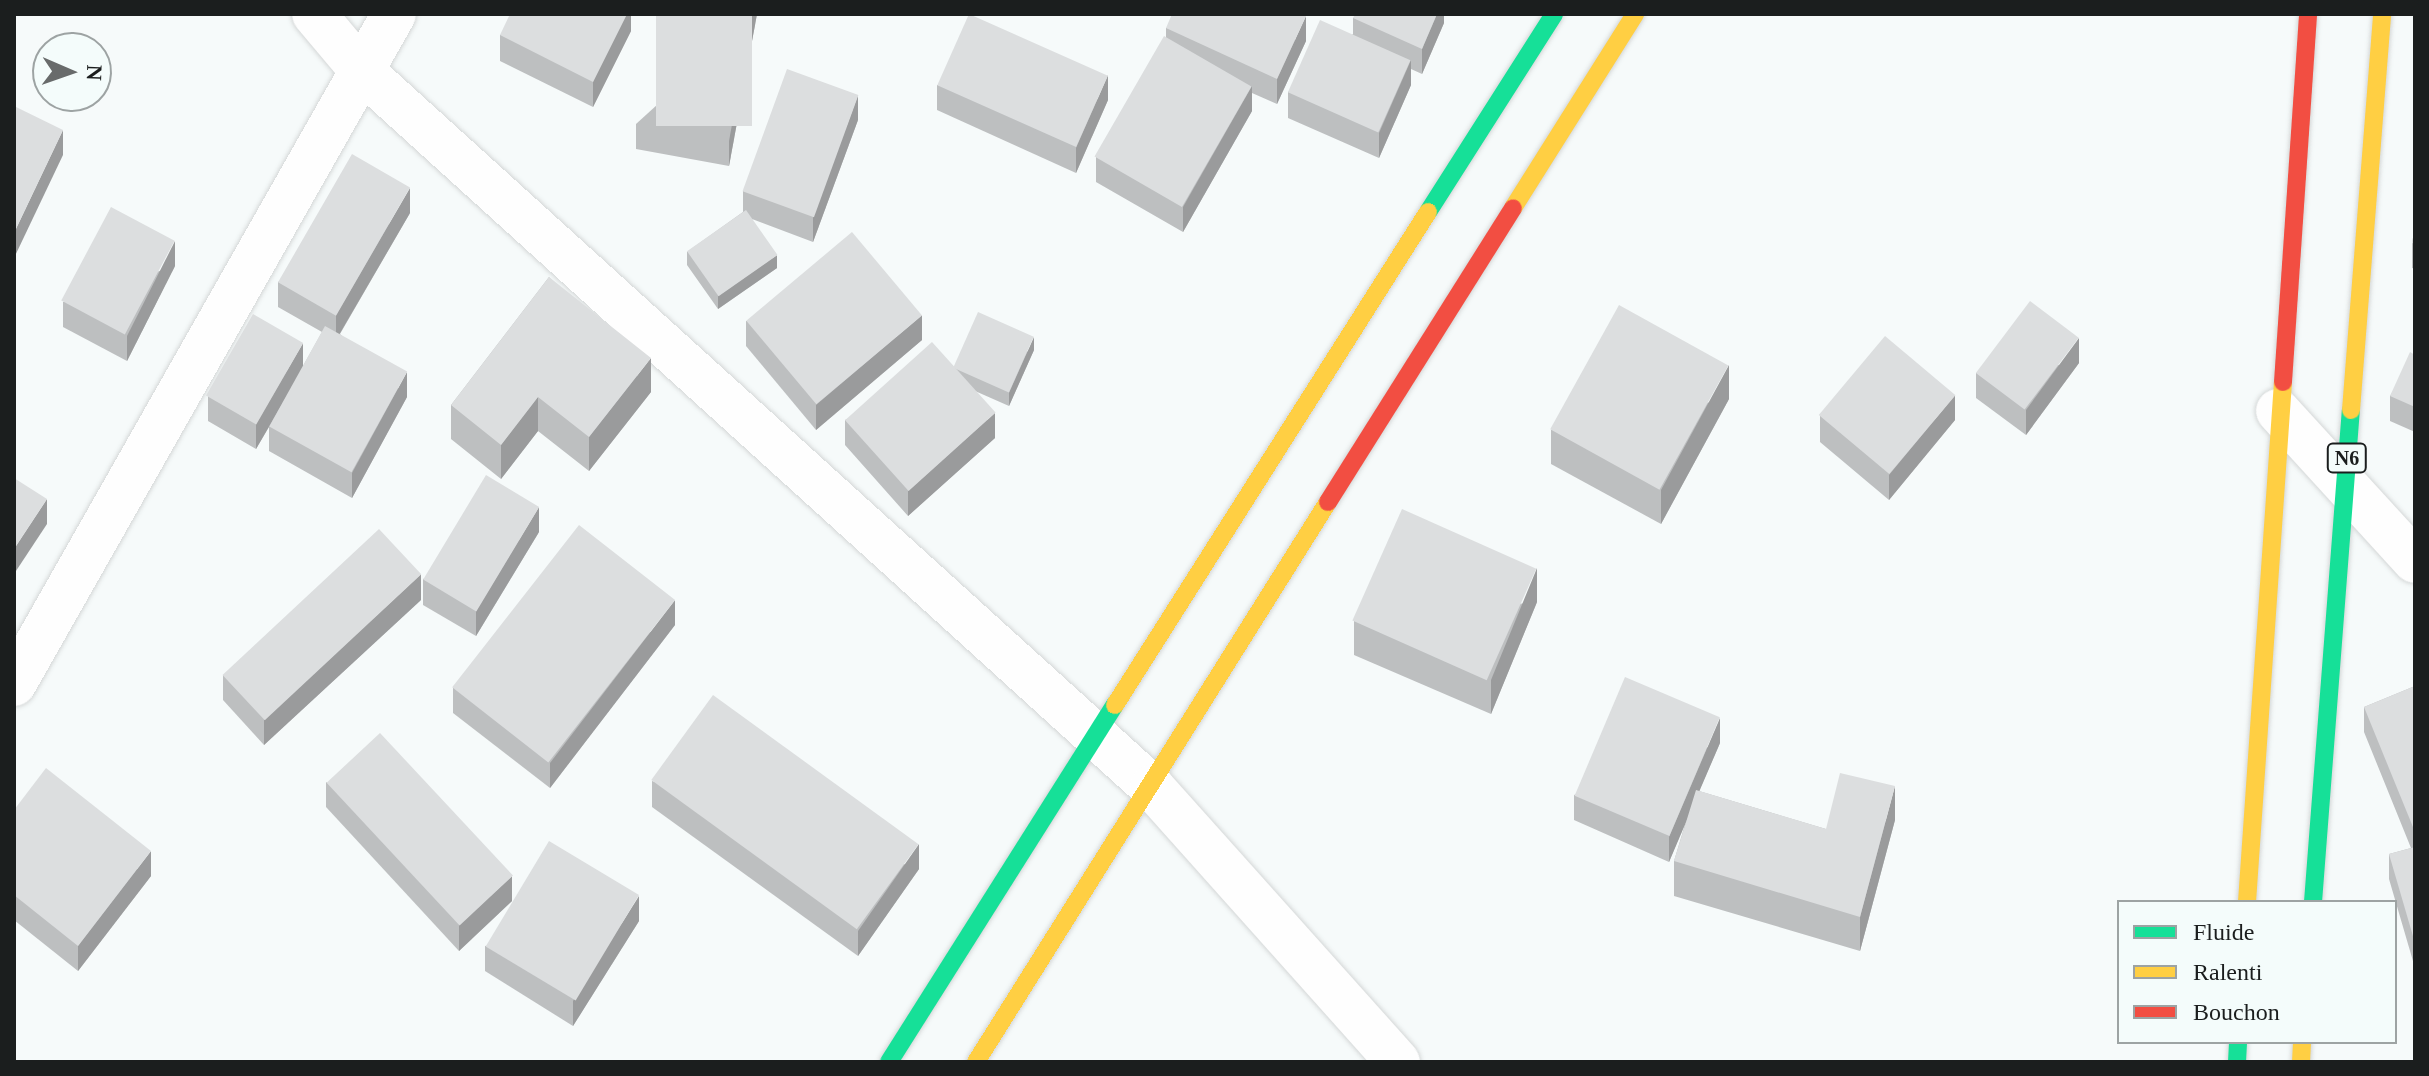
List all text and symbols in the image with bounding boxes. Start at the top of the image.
north arrow [32,32,112,112]
text: N [82,64,107,81]
road number: N6 [2325,442,2369,474]
legend [2117,900,2397,1044]
text: Fluide [2193,919,2254,945]
text: Ralenti [2193,959,2262,985]
text: Bouchon [2193,999,2280,1025]

